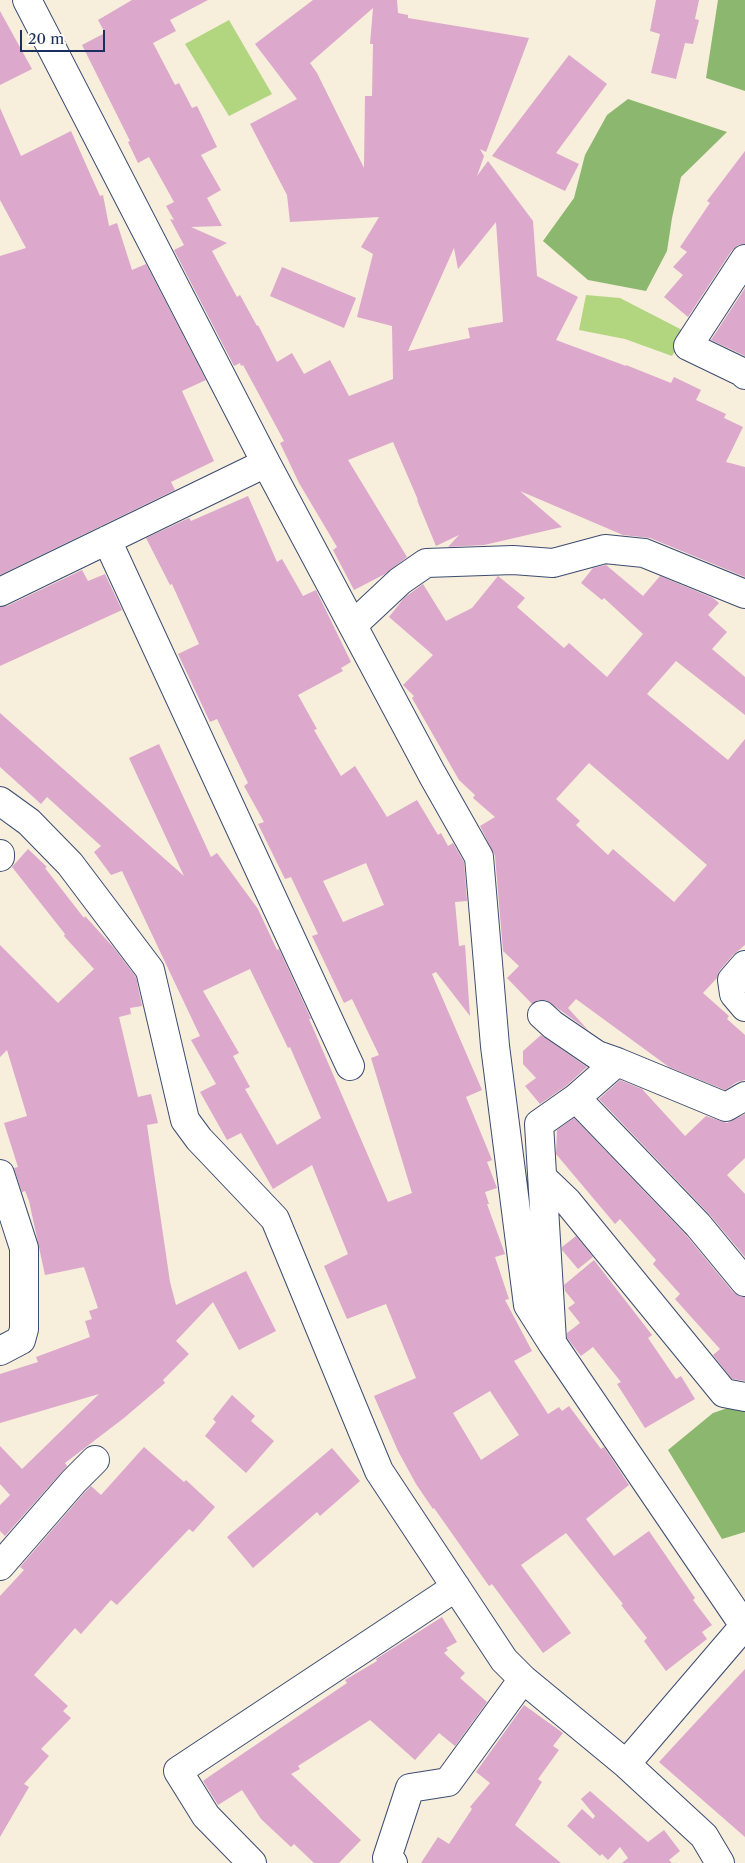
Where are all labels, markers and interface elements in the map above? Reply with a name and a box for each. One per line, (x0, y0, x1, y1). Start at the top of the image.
scale bar (22, 20, 108, 52)
text: 20 m (28, 29, 64, 48)

